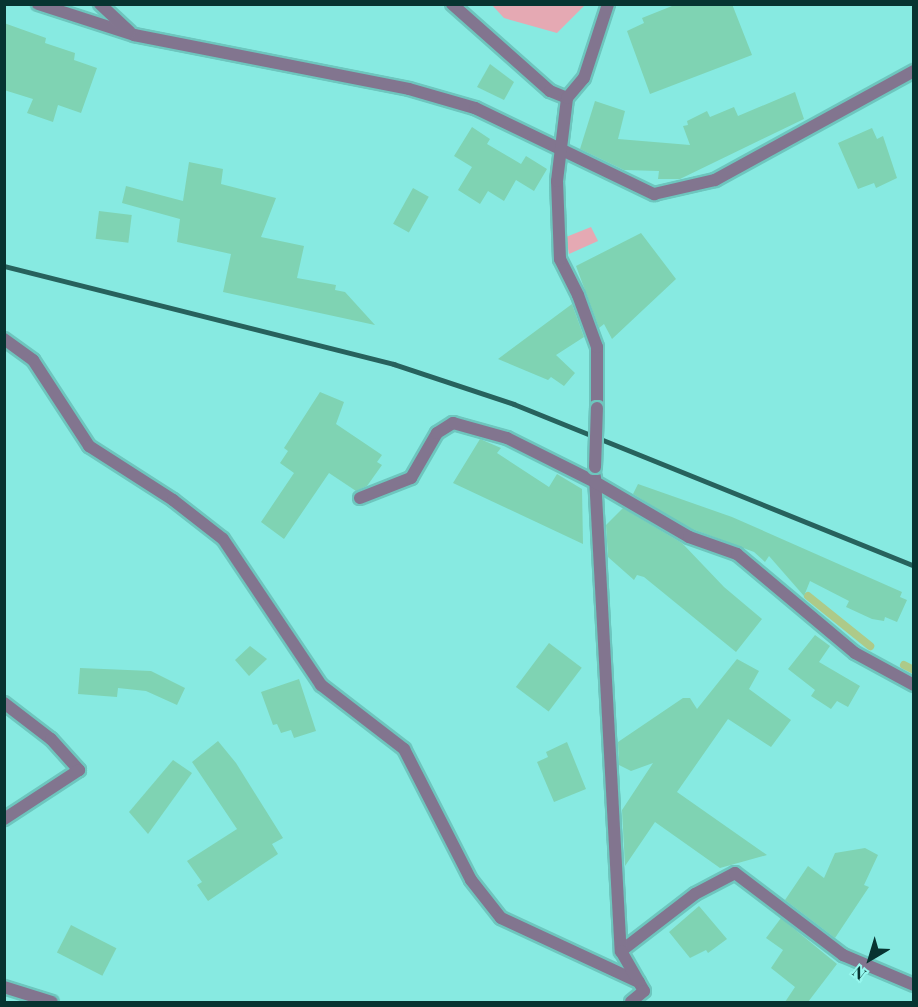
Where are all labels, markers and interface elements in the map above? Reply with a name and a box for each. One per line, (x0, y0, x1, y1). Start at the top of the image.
north arrow (840, 929, 900, 989)
text: N (848, 962, 870, 985)

